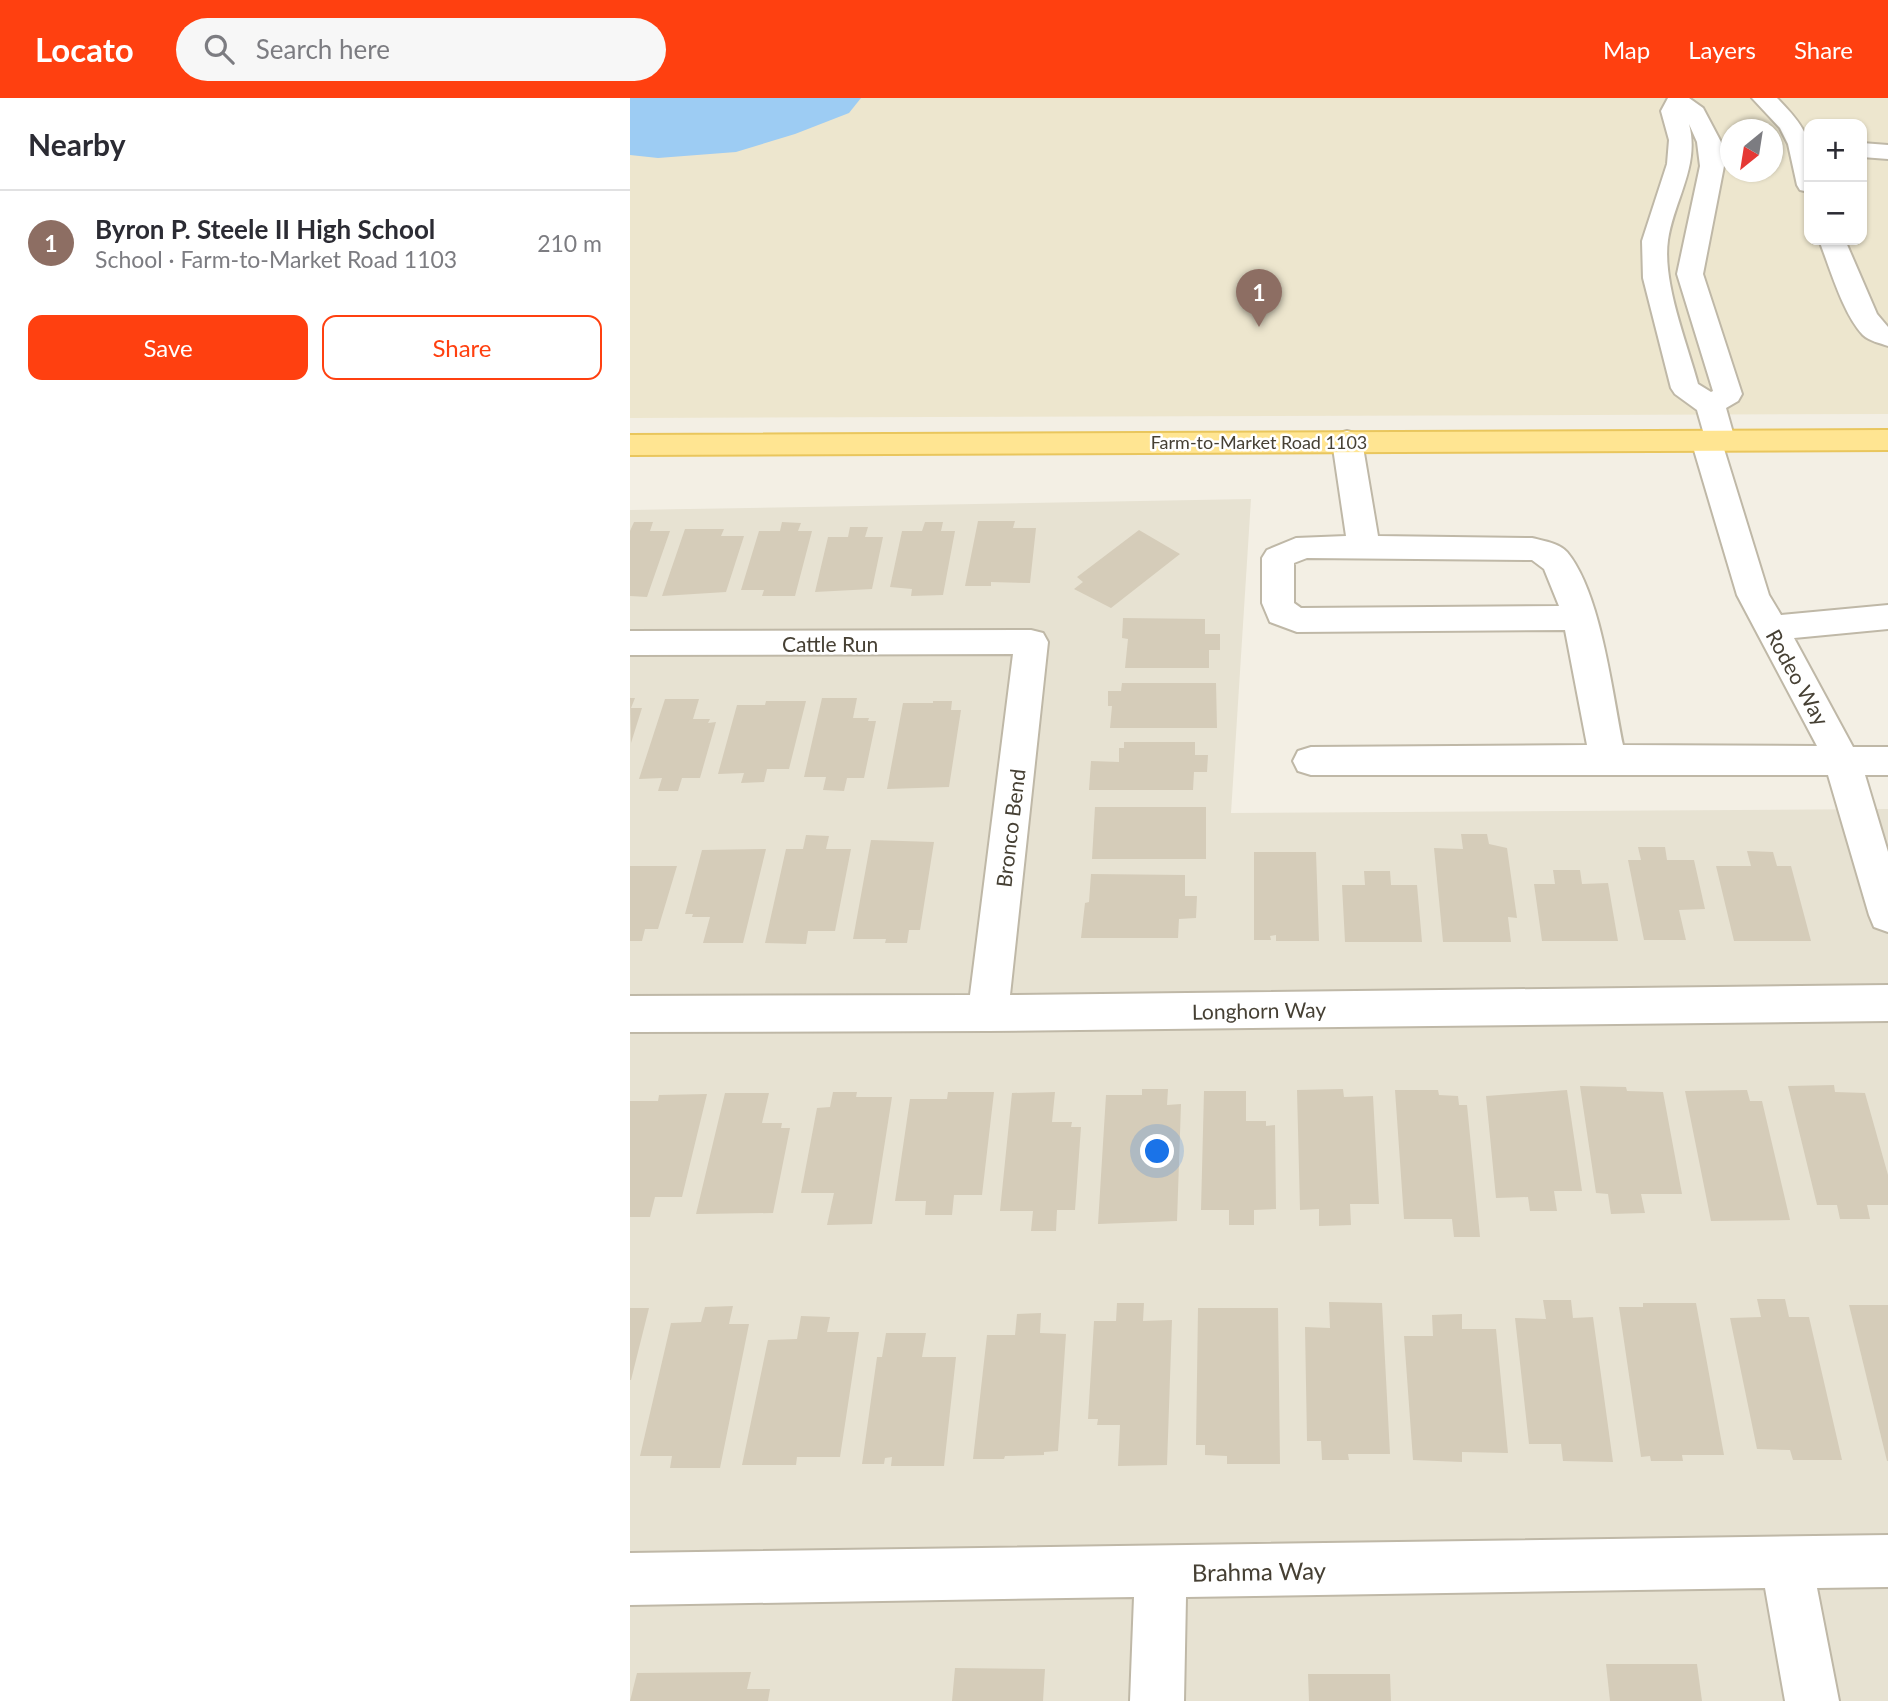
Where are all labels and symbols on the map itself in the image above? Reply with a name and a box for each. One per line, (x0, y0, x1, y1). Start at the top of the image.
north arrow (1720, 119, 1783, 182)
pin: 1 (1236, 269, 1282, 327)
street label: Farm-to-Market Road 1103 (1151, 431, 1367, 453)
street label: Rodeo Way (1761, 625, 1835, 729)
street label: Cattle Run (782, 631, 878, 656)
street label: Bronco Bend (990, 767, 1030, 889)
street label: Longhorn Way (1192, 996, 1326, 1024)
your location (1140, 1134, 1174, 1168)
street label: Brahma Way (1192, 1555, 1327, 1587)

